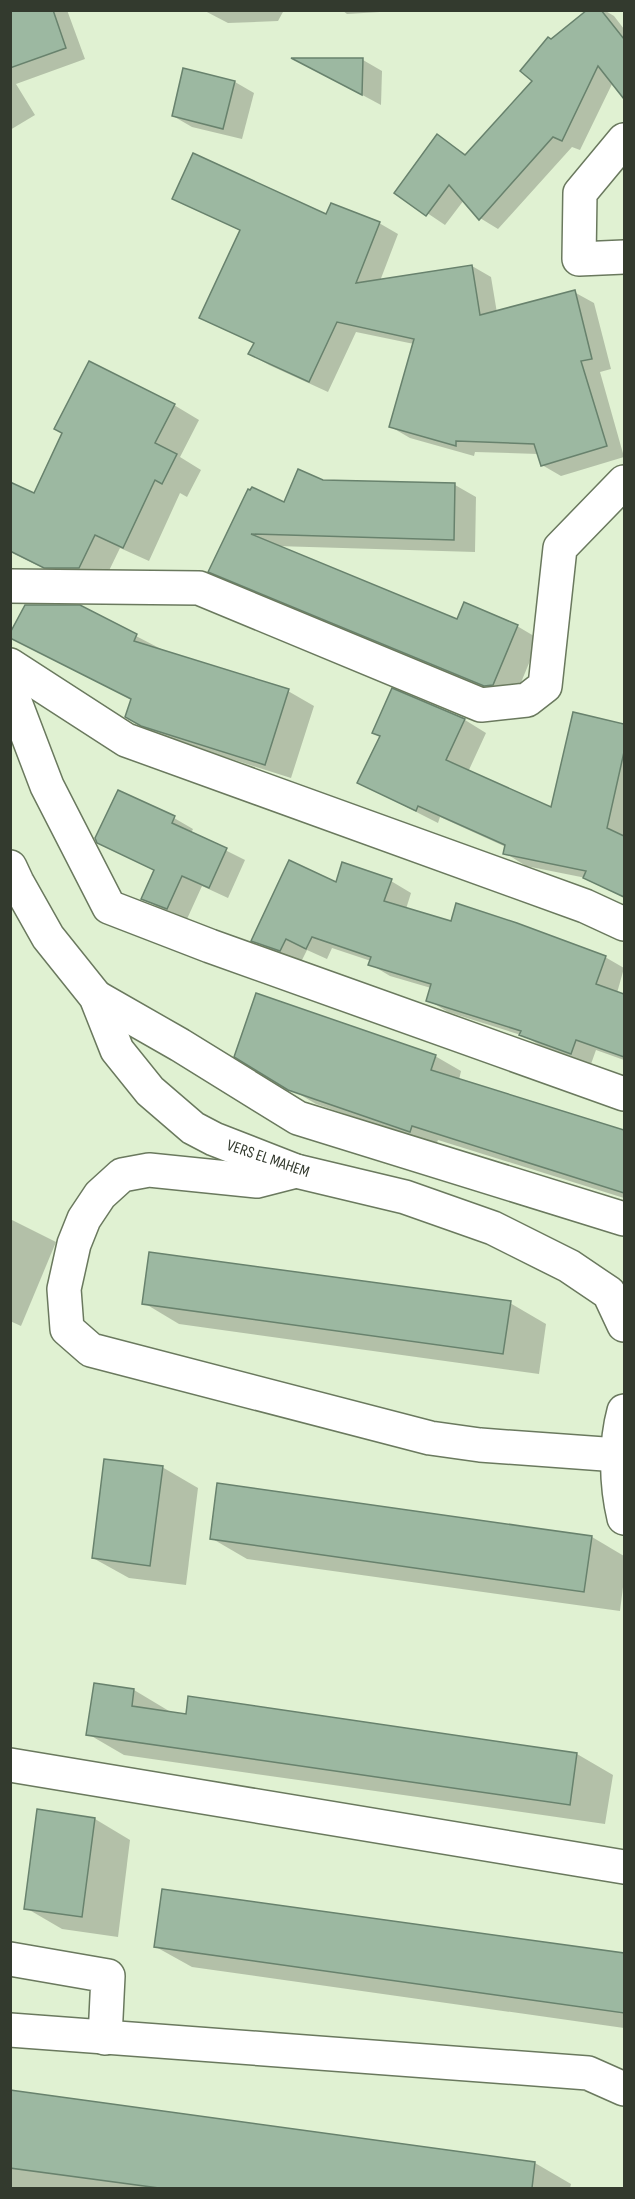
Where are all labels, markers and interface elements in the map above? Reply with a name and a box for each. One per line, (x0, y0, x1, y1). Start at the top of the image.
street label: VERS EL MAHEM (224, 1136, 312, 1182)

